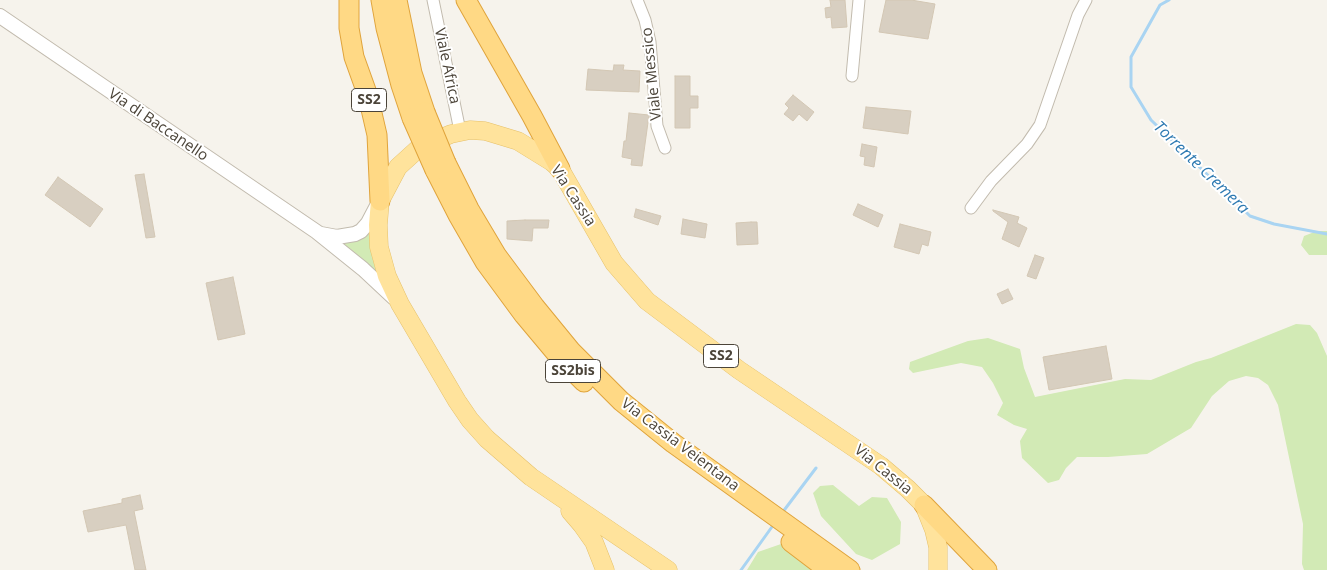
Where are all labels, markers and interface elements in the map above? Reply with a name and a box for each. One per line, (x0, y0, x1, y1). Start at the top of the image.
street label: Viale Africa (430, 26, 464, 106)
street label: Viale Messico (638, 27, 666, 121)
street label: Via di Baccanello (105, 85, 211, 165)
road number: SS2 (352, 88, 386, 112)
water label: Torrente Cremera (1149, 118, 1253, 218)
street label: Via Cassia (547, 162, 599, 230)
road number: SS2 (704, 344, 738, 368)
road number: SS2bis (546, 360, 600, 382)
street label: Via Cassia Veientana (617, 395, 743, 495)
street label: Via Cassia (850, 441, 916, 499)

